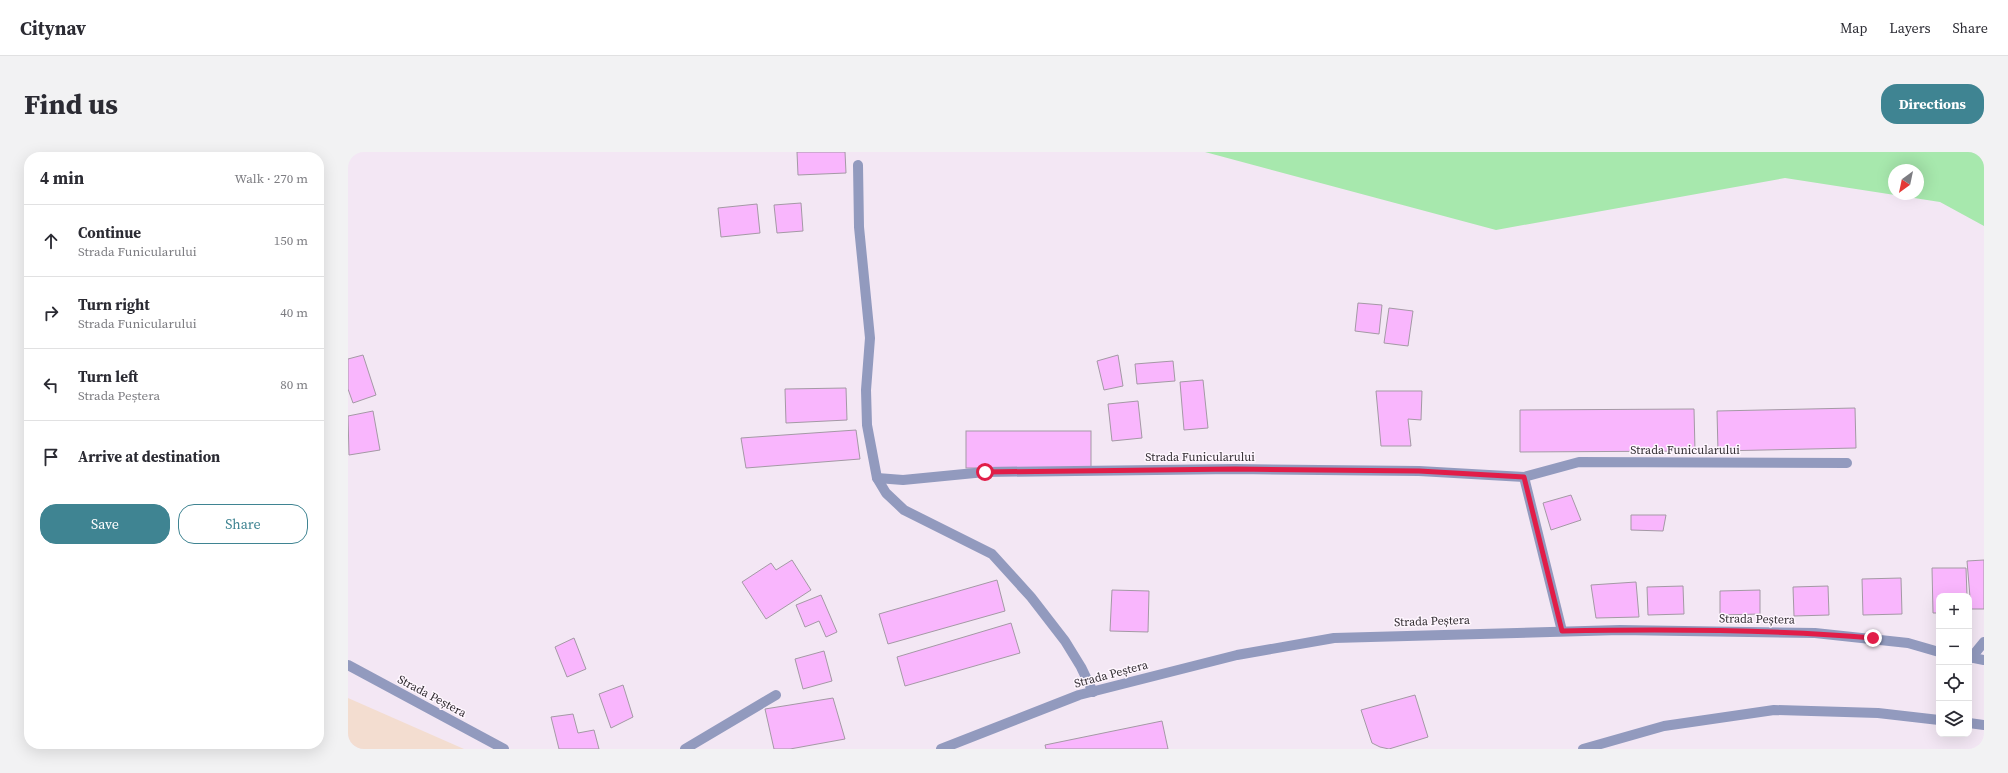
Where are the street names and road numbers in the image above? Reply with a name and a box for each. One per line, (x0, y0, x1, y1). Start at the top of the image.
street label: Strada Funicularului (1630, 442, 1740, 458)
street label: Strada Funicularului (1145, 449, 1255, 465)
street label: Strada Peștera (1719, 610, 1796, 628)
street label: Strada Peștera (1394, 612, 1471, 630)
street label: Strada Peștera (1072, 656, 1151, 692)
street label: Strada Peștera (395, 671, 470, 721)

